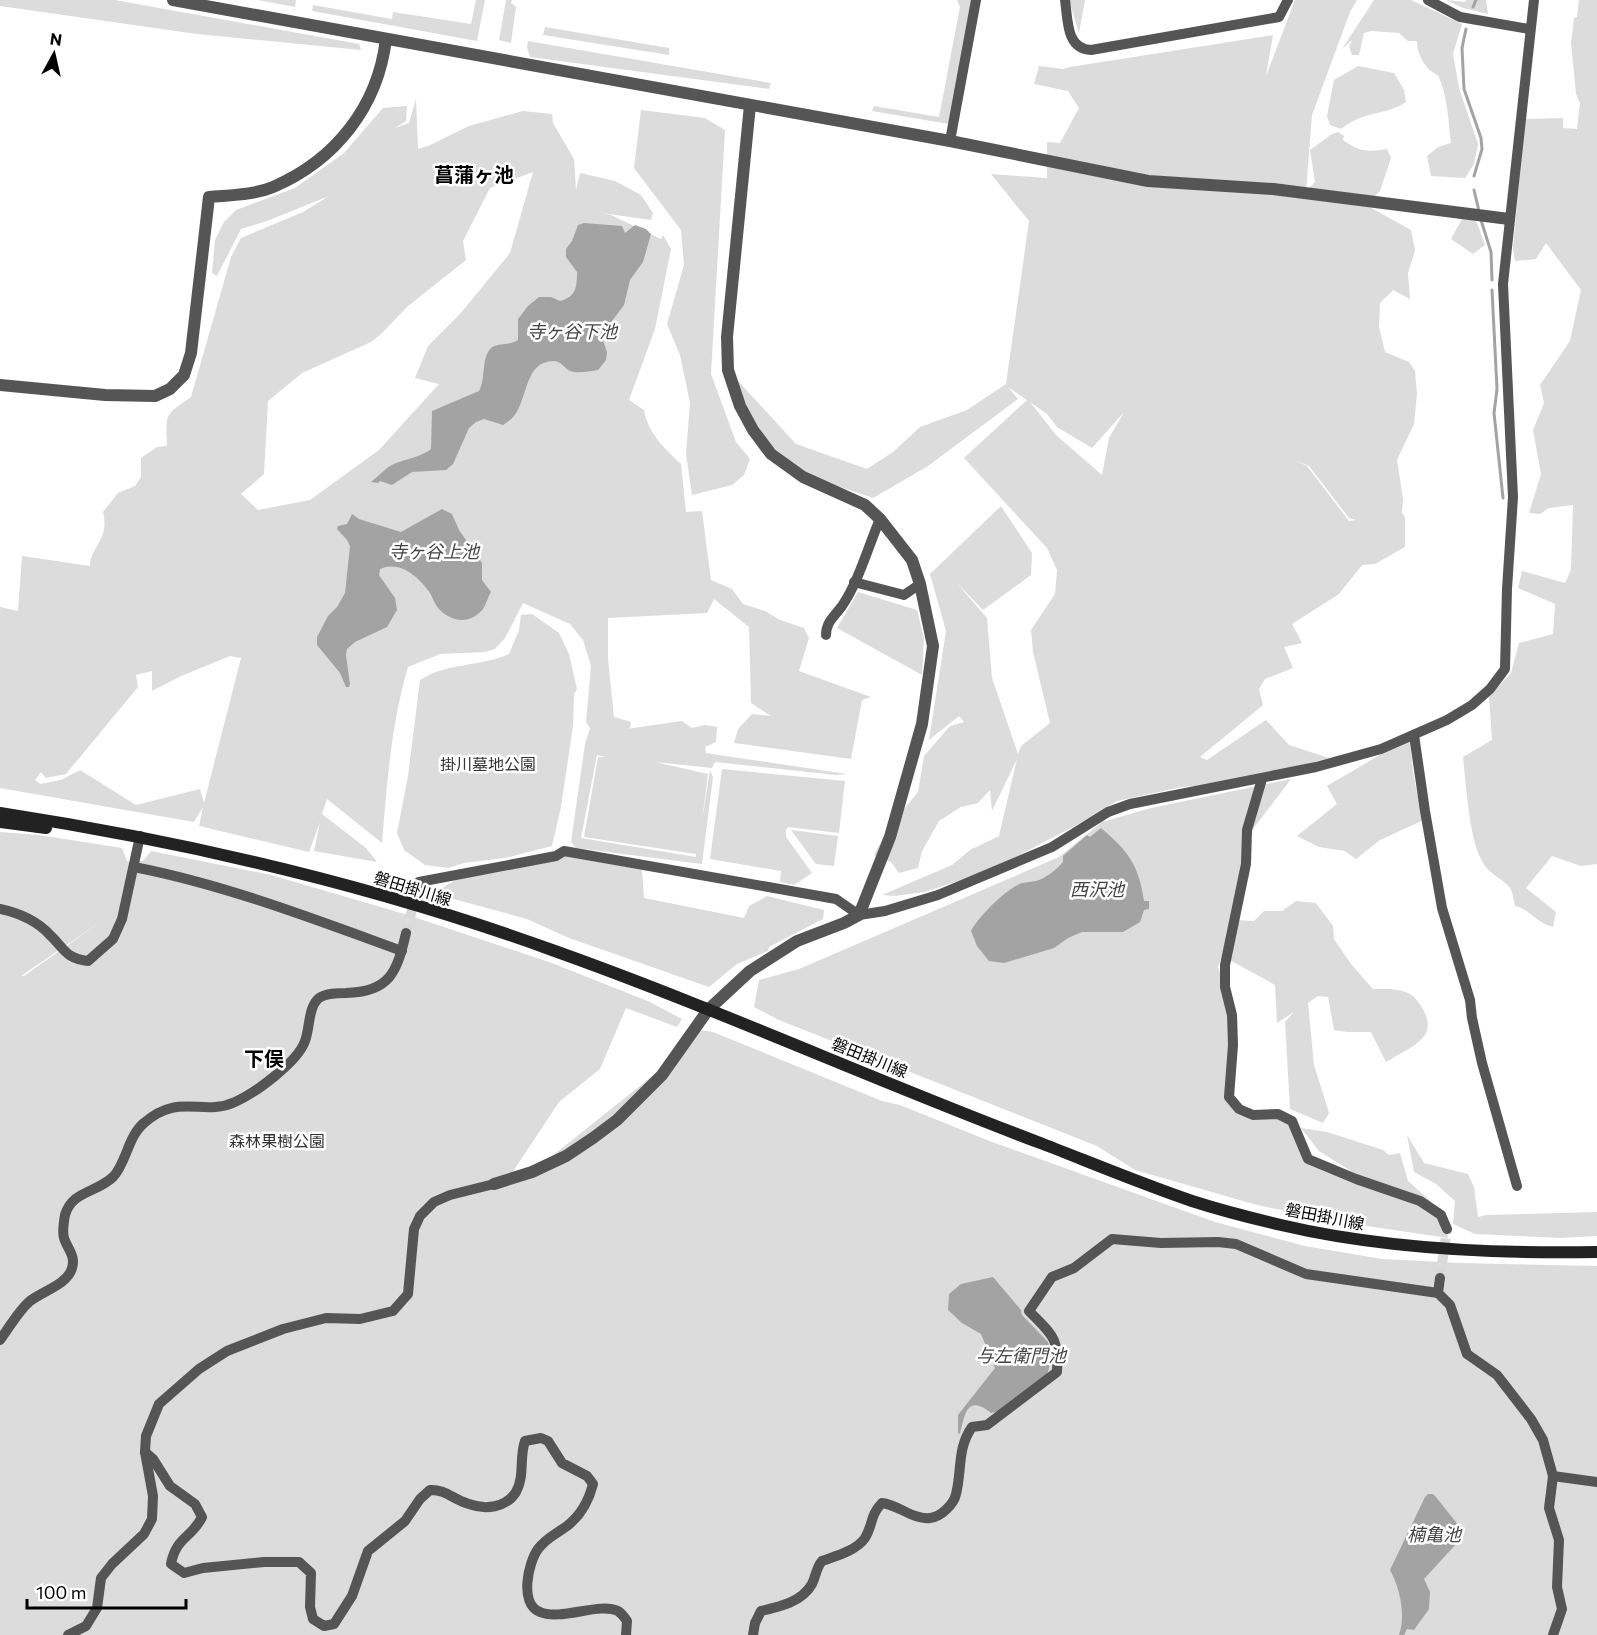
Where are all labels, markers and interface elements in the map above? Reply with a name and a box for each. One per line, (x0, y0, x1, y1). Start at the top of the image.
north arrow (24, 24, 84, 84)
text: N (49, 28, 63, 49)
district label: 菖蒲ヶ池 (434, 162, 514, 186)
water label: 寺ヶ谷下池 (527, 320, 619, 342)
water label: 寺ヶ谷上池 (389, 540, 481, 562)
park label: 掛川墓地公園 (440, 754, 536, 773)
street label: 磐田掛川線 (372, 867, 454, 909)
water label: 西沢池 (1070, 878, 1126, 900)
street label: 磐田掛川線 (829, 1033, 911, 1081)
district label: 下俣 (244, 1046, 284, 1070)
park label: 森林果樹公園 (229, 1131, 325, 1150)
street label: 磐田掛川線 (1284, 1199, 1366, 1233)
water label: 与左衛門池 (976, 1344, 1068, 1366)
water label: 楠亀池 (1407, 1523, 1463, 1545)
scale bar (27, 1572, 186, 1610)
text: 100 m (36, 1581, 86, 1603)

